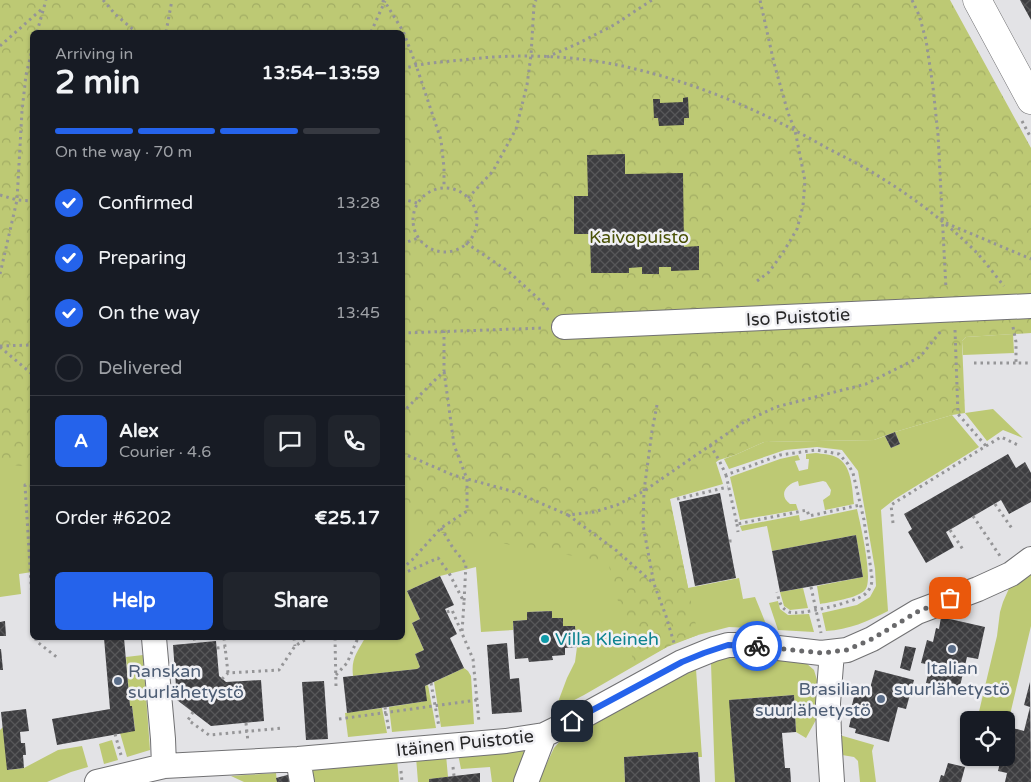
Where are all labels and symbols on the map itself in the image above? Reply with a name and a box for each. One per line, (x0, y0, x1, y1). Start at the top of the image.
park label: Kaivopuisto (589, 226, 689, 248)
street label: Iso Puistotie (745, 303, 851, 331)
pin (929, 577, 971, 619)
courier (732, 621, 782, 671)
place label: Villa Kleineh (555, 628, 659, 650)
marker: Villa Kleineh (539, 633, 551, 645)
marker: Italian suurlähetystö (946, 643, 958, 655)
place label: Italian suurlähetystö (894, 657, 1010, 700)
place label: Ranskan suurlähetystö (128, 660, 244, 703)
marker: Ranskan suurlähetystö (112, 675, 124, 687)
place label: Brasilian suurlähetystö (755, 678, 871, 721)
marker: Brasilian suurlähetystö (875, 693, 887, 705)
pin (551, 700, 593, 742)
street label: Itäinen Puistotie (395, 725, 535, 761)

